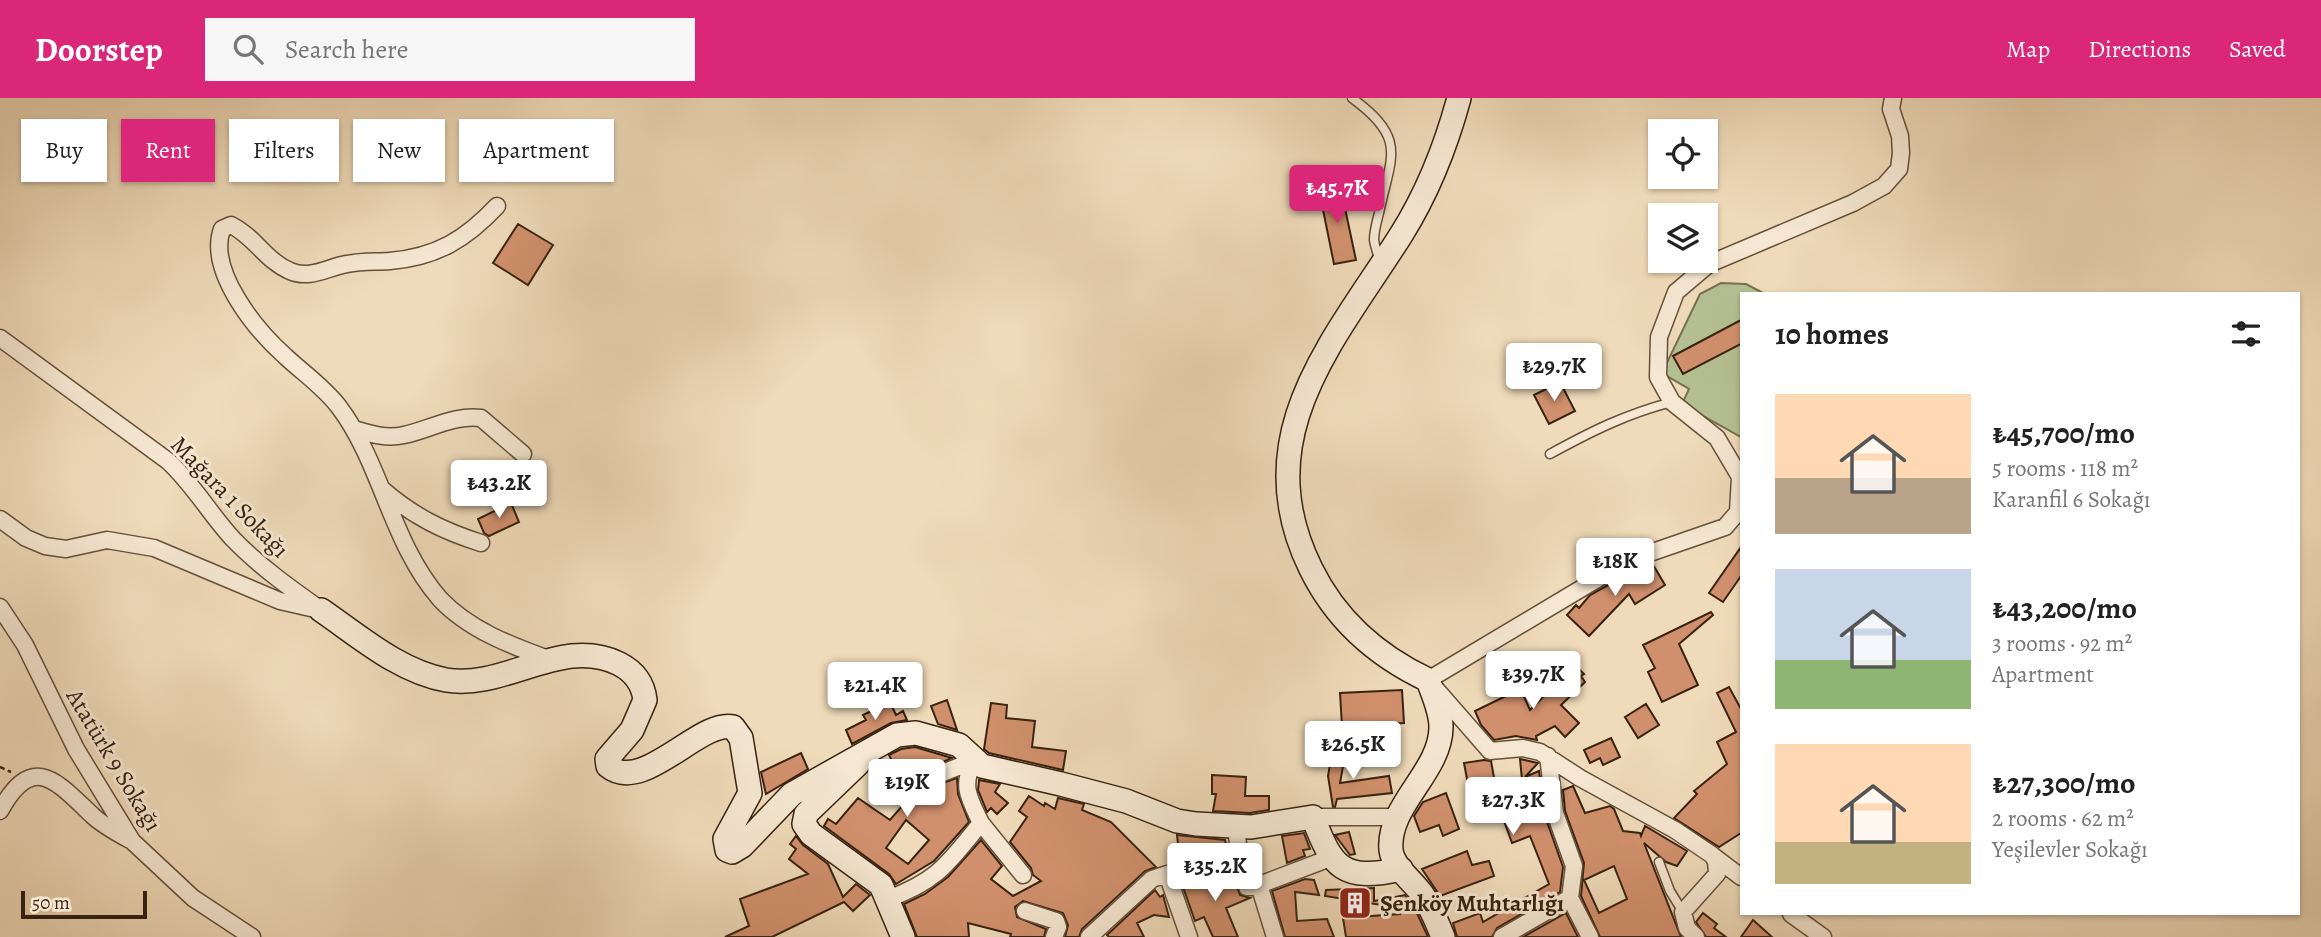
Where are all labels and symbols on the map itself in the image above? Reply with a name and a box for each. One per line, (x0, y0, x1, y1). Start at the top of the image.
pin: ₺45.7K (1280, 166, 1394, 225)
pin: ₺29.7K (1497, 344, 1611, 403)
street label: Mağara 1 Sokağı (164, 429, 296, 565)
pin: ₺43.2K (442, 460, 556, 520)
pin: ₺18K (1574, 538, 1656, 598)
pin: ₺39.7K (1476, 652, 1590, 711)
pin: ₺21.4K (818, 662, 932, 722)
street label: Atatürk 9 Sokağı (58, 682, 169, 837)
pin: ₺26.5K (1296, 722, 1410, 781)
pin: ₺19K (866, 760, 948, 819)
pin: ₺27.3K (1456, 778, 1570, 837)
pin: ₺35.2K (1158, 844, 1272, 903)
building icon: Şenköy Muhtarlığı (1336, 884, 1374, 922)
place label: Şenköy Muhtarlığı (1380, 887, 1564, 919)
scale bar (21, 888, 147, 920)

